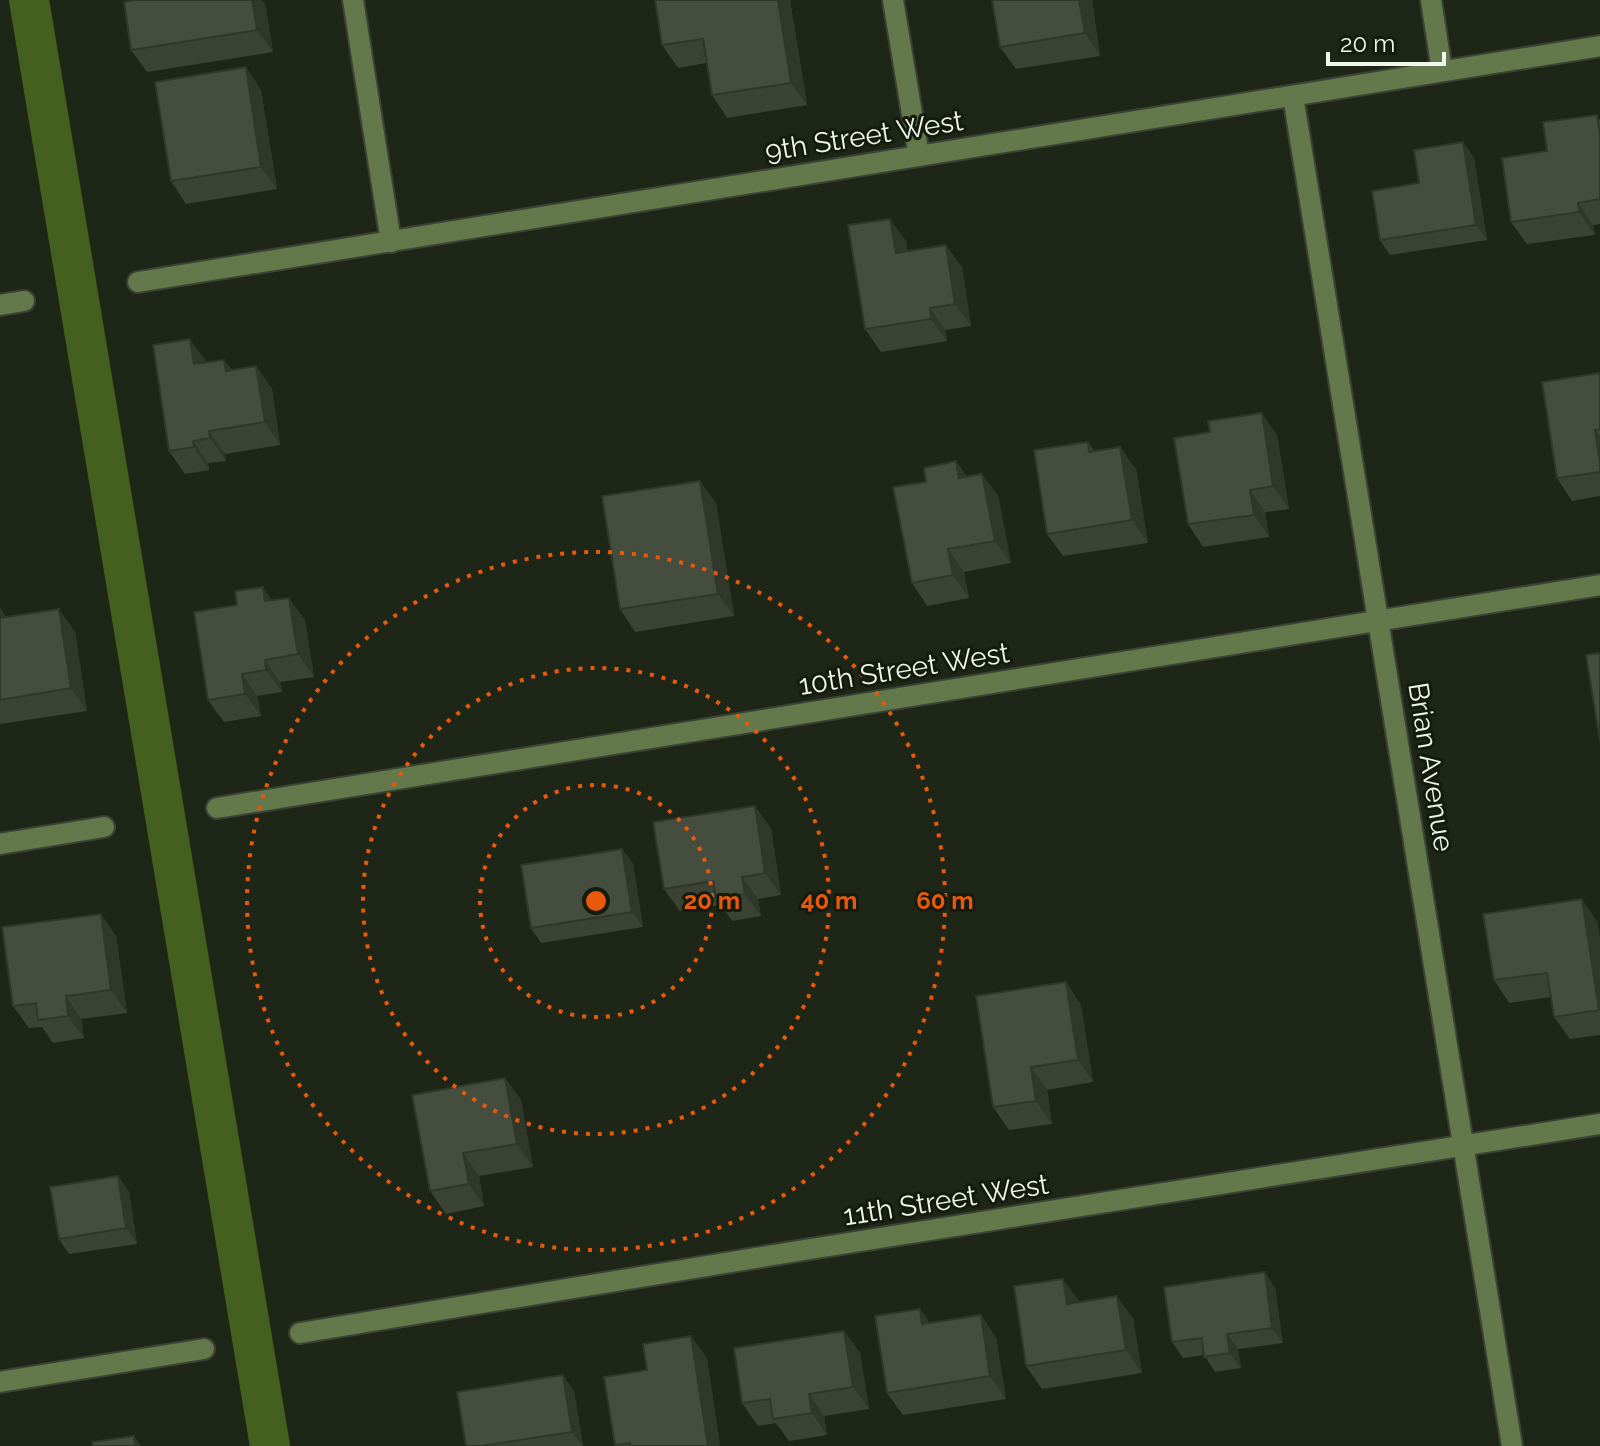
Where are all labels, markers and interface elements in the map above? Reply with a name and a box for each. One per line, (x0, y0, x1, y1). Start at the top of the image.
scale bar (1328, 16, 1444, 66)
text: 20 m (1340, 29, 1395, 58)
street label: 9th Street West (763, 104, 966, 168)
street label: 10th Street West (796, 636, 1012, 702)
street label: Brian Avenue (1401, 680, 1461, 854)
text: 20 m (684, 886, 740, 915)
text: 40 m (801, 886, 857, 915)
text: 60 m (916, 886, 974, 915)
centre of rings (582, 887, 610, 915)
street label: 11th Street West (841, 1167, 1052, 1233)

